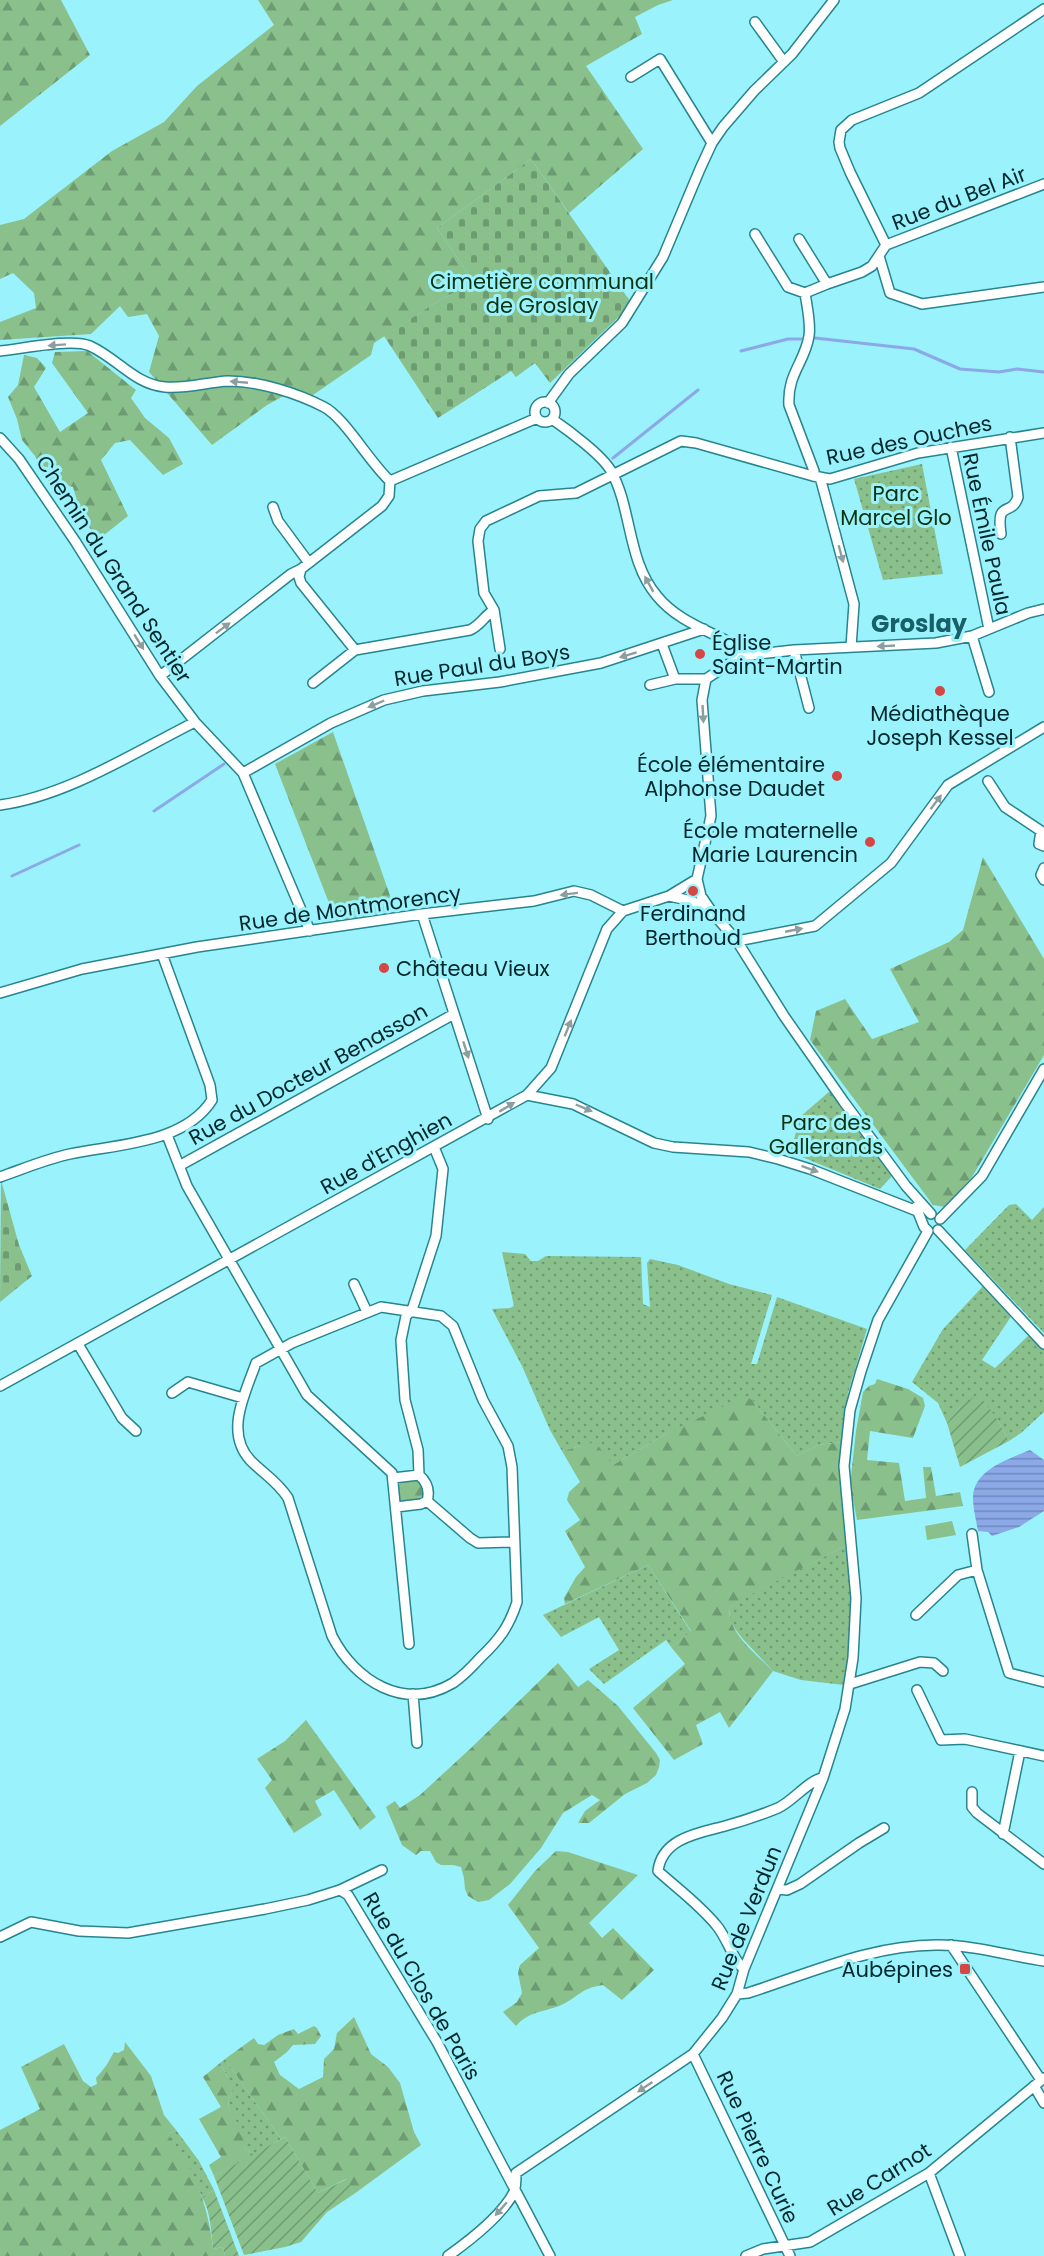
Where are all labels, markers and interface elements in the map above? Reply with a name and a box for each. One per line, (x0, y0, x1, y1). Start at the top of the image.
street label: Rue du Bel Air (888, 159, 1031, 237)
park label: Cimetière communal de Groslay (430, 267, 654, 320)
one-way arrow (47, 340, 66, 349)
one-way arrow (230, 377, 249, 387)
street label: Rue des Ouches (823, 408, 995, 472)
street label: Chemin du Grand Sentier (29, 450, 199, 688)
street label: Rue Émile Paula (956, 450, 1018, 618)
park label: Parc Marcel Glo (840, 479, 952, 532)
one-way arrow (837, 545, 847, 563)
one-way arrow (644, 575, 654, 592)
district label: Groslay (871, 607, 968, 640)
one-way arrow (216, 622, 231, 634)
place label: Église Saint-Martin (712, 628, 843, 681)
one-way arrow (133, 634, 144, 650)
street label: Rue Paul du Boys (392, 637, 572, 693)
one-way arrow (877, 641, 896, 650)
marker: Église Saint-Martin (693, 647, 707, 661)
one-way arrow (619, 650, 637, 660)
marker: Médiathèque Joseph Kessel (933, 684, 947, 698)
one-way arrow (366, 699, 384, 709)
place label: Médiathèque Joseph Kessel (866, 699, 1014, 752)
one-way arrow (699, 705, 708, 724)
place label: École élémentaire Alphonse Daudet (637, 750, 825, 803)
marker: École élémentaire Alphonse Daudet (830, 769, 844, 783)
one-way arrow (929, 795, 941, 810)
place label: École maternelle Marie Laurencin (683, 816, 858, 869)
marker: École maternelle Marie Laurencin (863, 835, 877, 849)
street label: Rue de Montmorency (237, 878, 463, 938)
marker: Ferdinand Berthoud (686, 884, 700, 898)
one-way arrow (559, 889, 578, 898)
place label: Ferdinand Berthoud (640, 899, 746, 952)
one-way arrow (785, 925, 804, 934)
place label: Château Vieux (396, 954, 550, 983)
marker: Château Vieux (377, 961, 391, 975)
street label: Rue du Docteur Benasson (183, 996, 433, 1152)
one-way arrow (564, 1019, 573, 1037)
one-way arrow (461, 1041, 471, 1059)
one-way arrow (499, 1102, 516, 1112)
one-way arrow (575, 1104, 593, 1114)
street label: Rue d'Enghien (315, 1105, 457, 1201)
park label: Parc des Gallerands (769, 1108, 883, 1161)
one-way arrow (801, 1164, 819, 1174)
street label: Rue de Verdun (704, 1841, 788, 1995)
street label: Rue du Clos de Paris (356, 1887, 488, 2085)
place label: Aubépines (841, 1955, 953, 1984)
marker: Aubépines (958, 1962, 972, 1976)
street label: Rue Pierre Curie (710, 2066, 806, 2228)
one-way arrow (637, 2081, 653, 2093)
street label: Rue Carnot (821, 2136, 937, 2222)
one-way arrow (494, 2201, 508, 2216)

